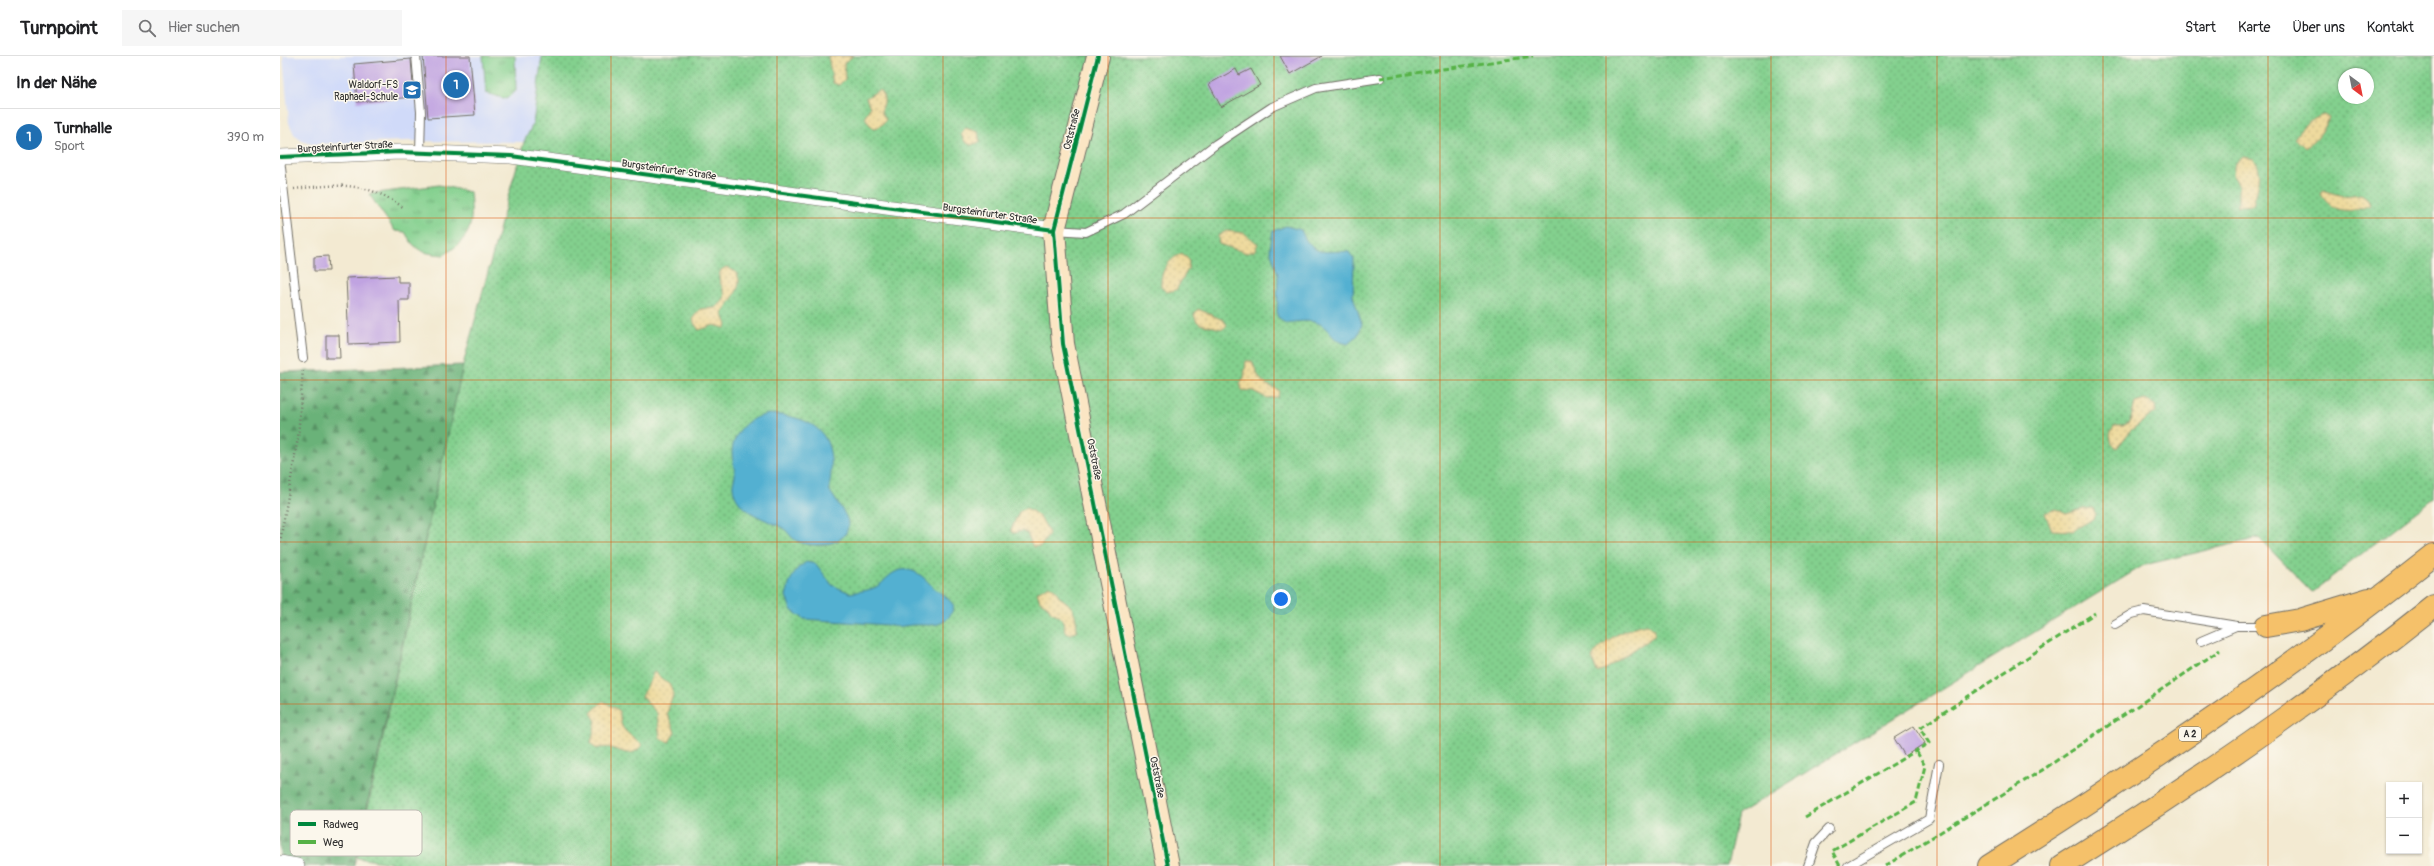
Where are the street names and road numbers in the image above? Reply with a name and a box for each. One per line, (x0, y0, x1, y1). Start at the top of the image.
street label: Oststraße (1061, 107, 1083, 151)
street label: Burgsteinfurter Straße (297, 139, 393, 155)
street label: Burgsteinfurter Straße (621, 157, 717, 183)
street label: Burgsteinfurter Straße (942, 201, 1038, 227)
street label: Oststraße (1084, 437, 1104, 481)
road number: A 2 (2179, 727, 2201, 741)
street label: Oststraße (1147, 755, 1167, 799)

